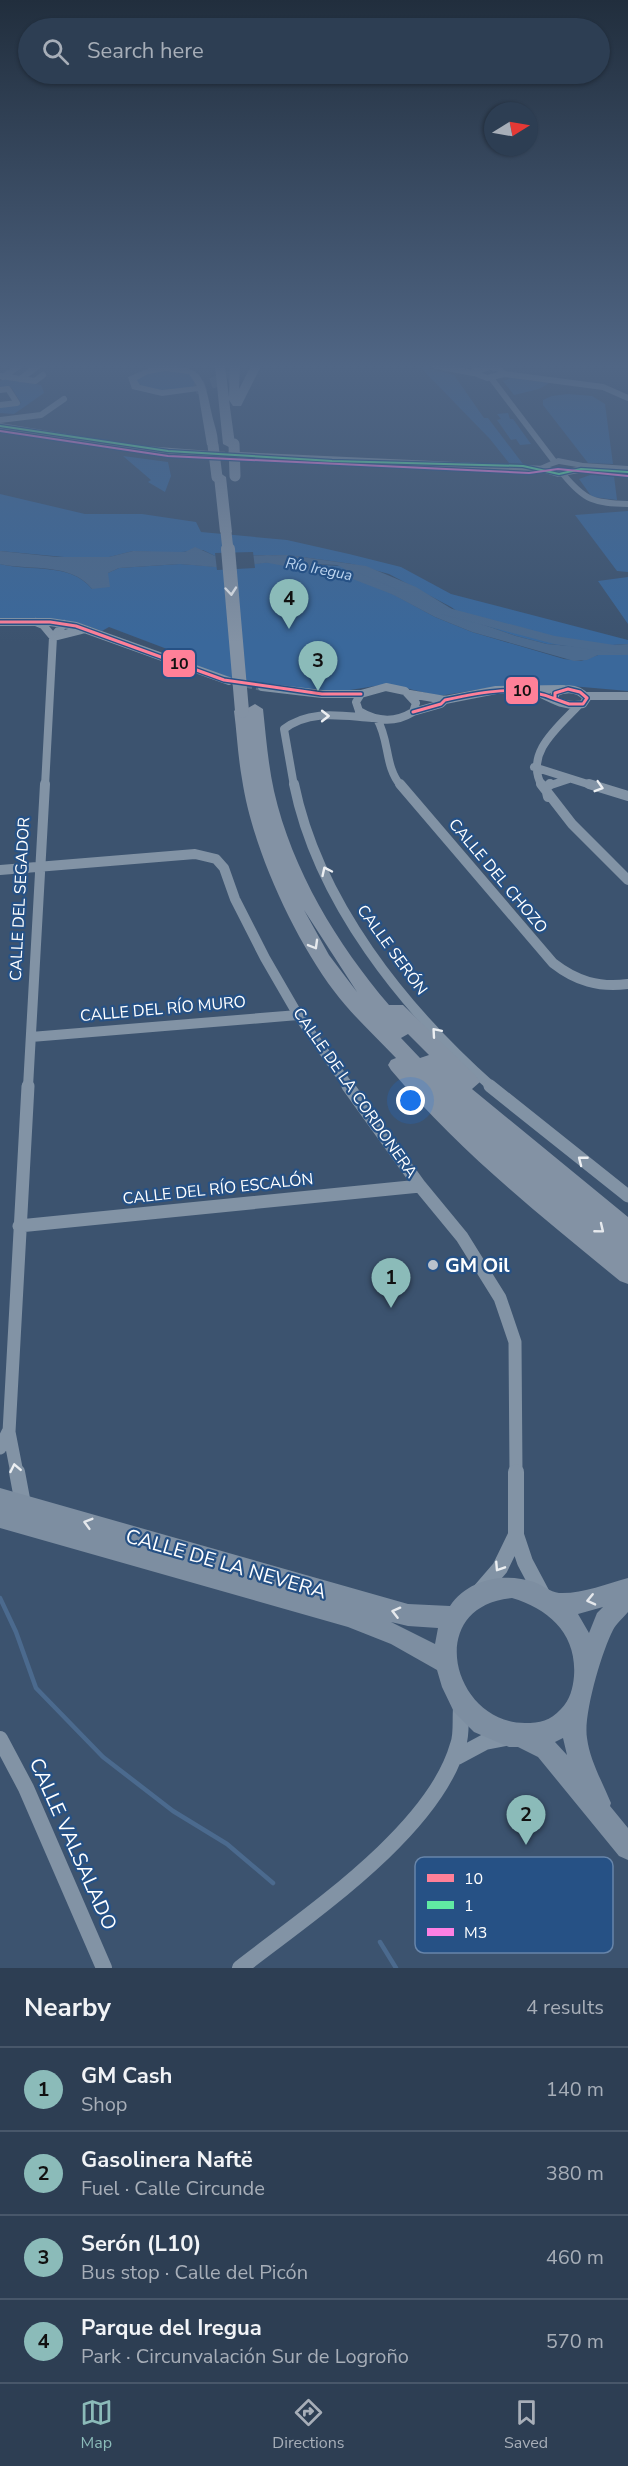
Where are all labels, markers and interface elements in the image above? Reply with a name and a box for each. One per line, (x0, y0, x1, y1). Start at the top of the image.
search box (18, 18, 610, 84)
icon: search (39, 35, 72, 68)
text: Search here (87, 36, 204, 66)
north arrow (484, 102, 538, 156)
water label: Río Iregua (284, 553, 354, 585)
pin: 4 (270, 580, 308, 629)
one-way arrow (224, 586, 237, 595)
pin: 3 (298, 642, 338, 691)
line badge: 10 (162, 649, 196, 678)
text: 10 (169, 653, 189, 675)
line badge: 10 (505, 676, 539, 705)
text: 10 (512, 680, 532, 702)
one-way arrow (321, 710, 330, 722)
one-way arrow (593, 780, 604, 792)
street label: CALLE DEL CHOZO (443, 814, 553, 938)
street label: CALLE DEL SEGADOR (5, 816, 35, 982)
one-way arrow (322, 867, 334, 878)
street label: CALLE SERÓN (352, 900, 432, 1000)
one-way arrow (307, 939, 318, 949)
street label: CALLE DEL RÍO MURO (79, 991, 247, 1027)
street label: CALLE DE LA CORDONERA (288, 1003, 423, 1183)
one-way arrow (432, 1028, 443, 1039)
your location (396, 1086, 425, 1115)
one-way arrow (578, 1156, 589, 1167)
street label: CALLE DEL RÍO ESCALÓN (122, 1168, 314, 1210)
one-way arrow (594, 1221, 605, 1232)
place label: GM Oil (445, 1252, 510, 1279)
pin: 1 (372, 1258, 410, 1308)
marker: GM Oil (426, 1258, 440, 1272)
one-way arrow (9, 1463, 22, 1473)
one-way arrow (83, 1518, 94, 1530)
street label: CALLE DE LA NEVERA (123, 1522, 330, 1606)
one-way arrow (495, 1561, 506, 1572)
one-way arrow (587, 1592, 597, 1605)
one-way arrow (391, 1606, 401, 1619)
street label: CALLE VALSALADO (23, 1754, 123, 1934)
pin: 2 (506, 1796, 546, 1845)
legend (415, 1857, 613, 1953)
text: 10 (464, 1868, 483, 1890)
text: 1 (464, 1895, 474, 1917)
text: M3 (464, 1922, 487, 1944)
text: Nearby (24, 1990, 111, 2025)
text: 4 results (526, 1994, 604, 2021)
text: GM Cash (81, 2061, 172, 2091)
text: 1 (38, 2076, 50, 2103)
text: 140 m (546, 2076, 604, 2103)
text: Shop (81, 2091, 127, 2118)
text: Gasolinera Naftë (81, 2145, 253, 2175)
text: 2 (38, 2160, 50, 2187)
text: 380 m (546, 2160, 604, 2187)
text: Fuel · Calle Circunde (81, 2175, 265, 2202)
text: Serón (L10) (81, 2229, 201, 2259)
text: 3 (38, 2244, 50, 2271)
text: 460 m (546, 2244, 604, 2271)
text: Bus stop · Calle del Picón (81, 2259, 308, 2286)
text: Parque del Iregua (81, 2313, 262, 2343)
text: 4 (38, 2328, 50, 2355)
text: 570 m (546, 2328, 604, 2355)
text: Park · Circunvalación Sur de Logroño (81, 2343, 409, 2370)
tab: Map (80, 2396, 113, 2454)
tab: Directions (272, 2396, 344, 2454)
tab: Saved (504, 2396, 548, 2454)

